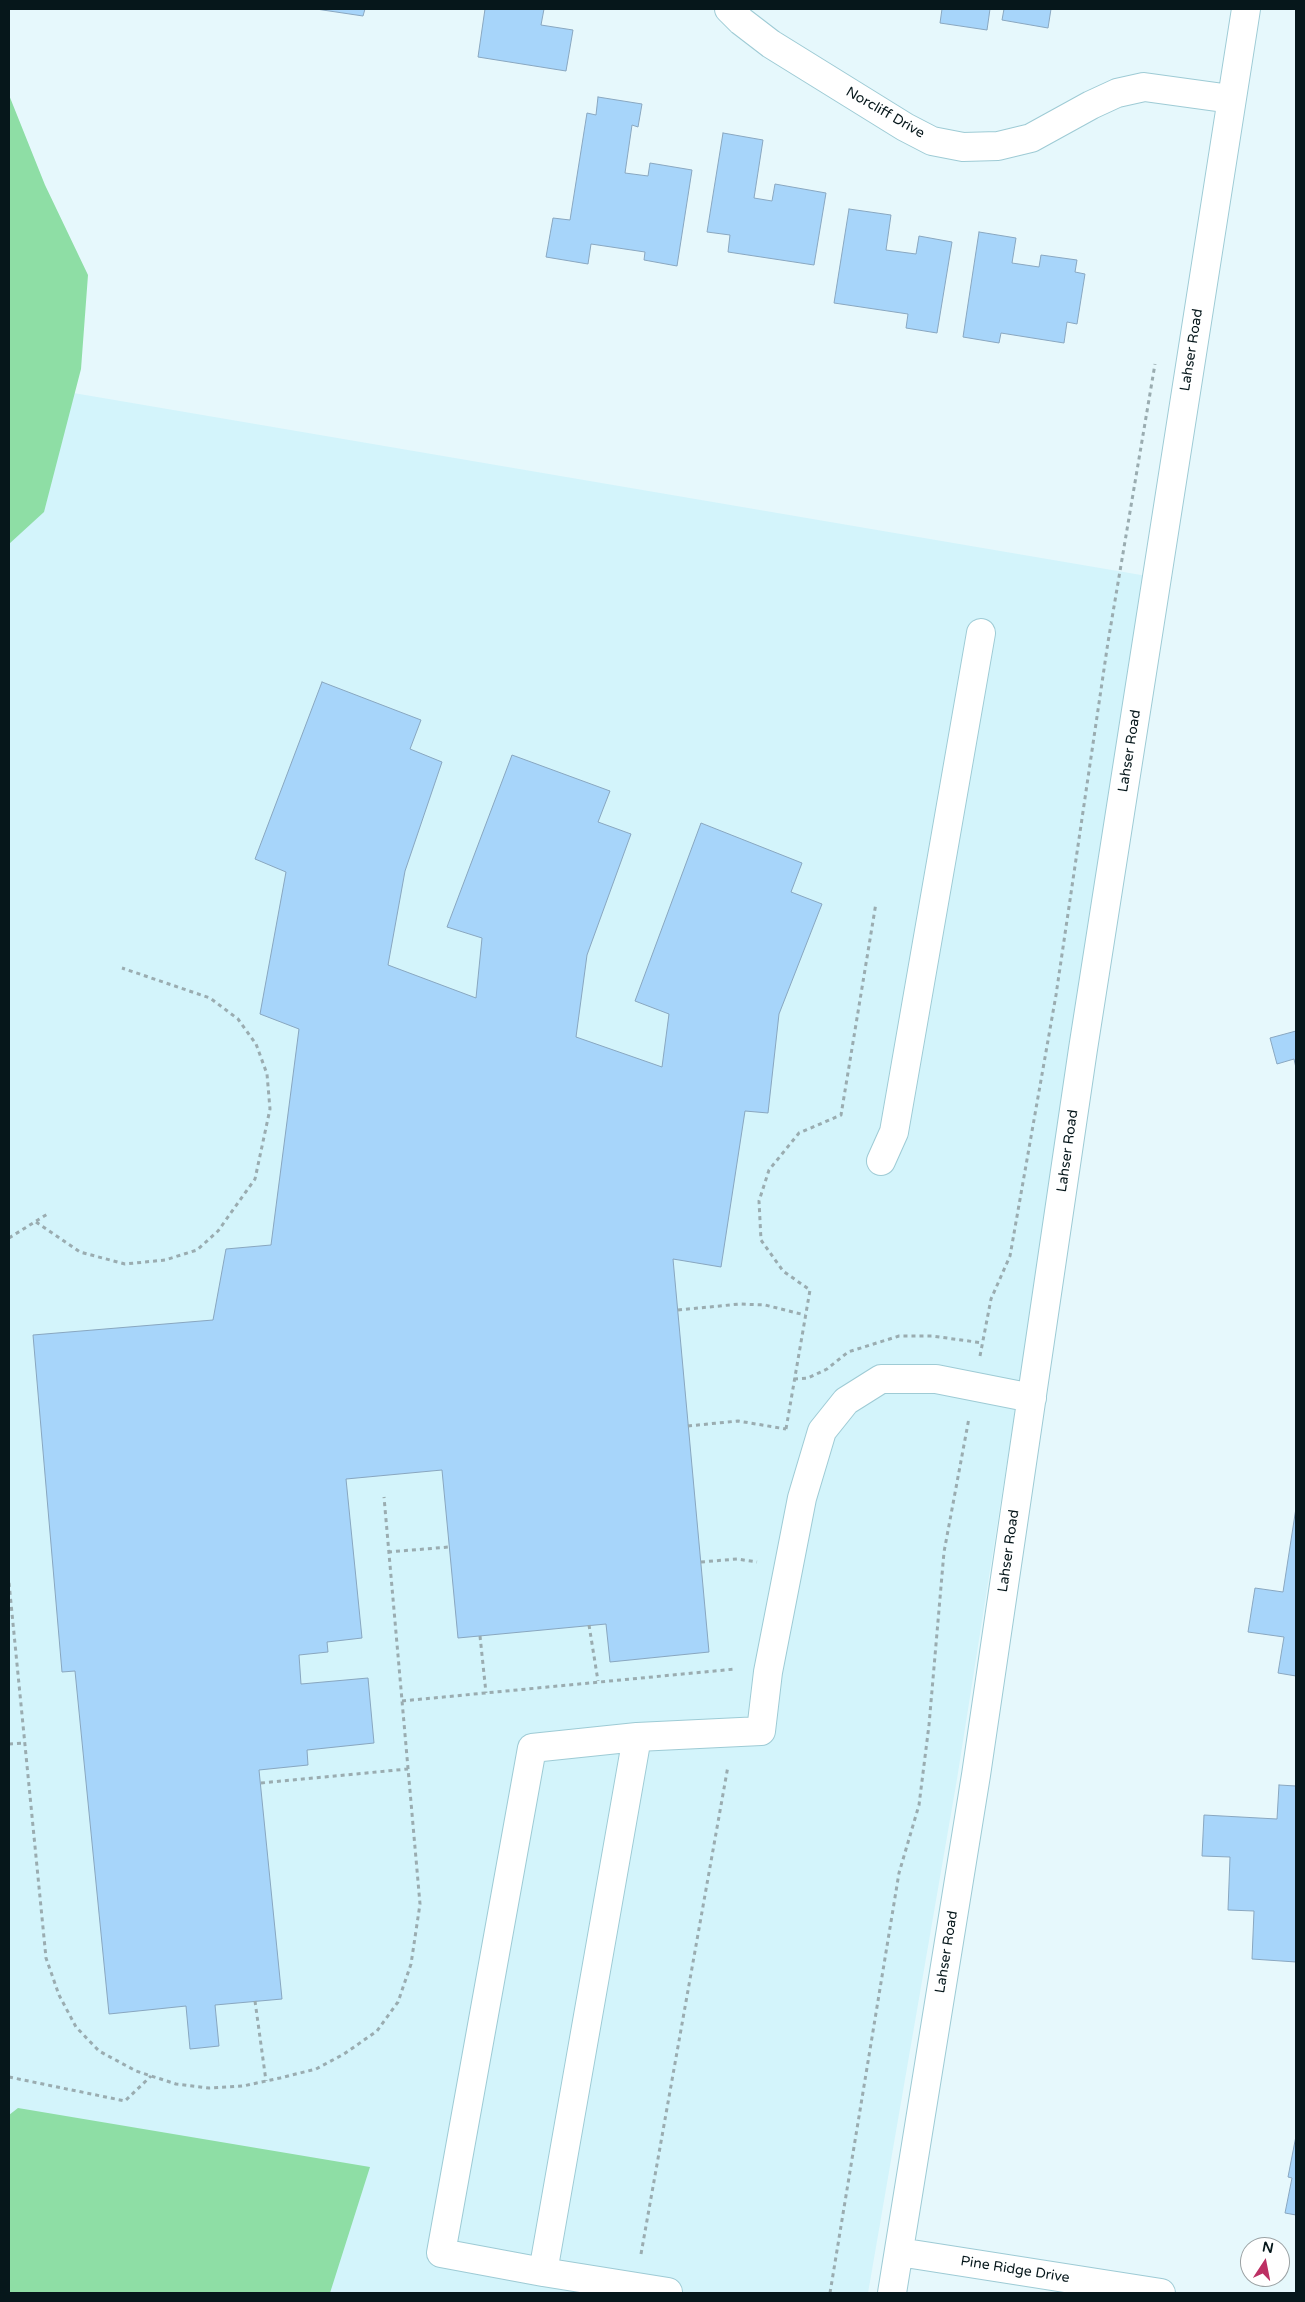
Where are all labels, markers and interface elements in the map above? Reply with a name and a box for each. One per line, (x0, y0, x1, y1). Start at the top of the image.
street label: Norcliff Drive (843, 84, 927, 142)
street label: Lahser Road (1177, 308, 1207, 392)
street label: Lahser Road (1115, 709, 1145, 793)
street label: Lahser Road (1054, 1109, 1082, 1193)
street label: Lahser Road (995, 1509, 1023, 1593)
street label: Lahser Road (932, 1910, 962, 1994)
north arrow (1240, 2237, 1290, 2287)
text: N (1261, 2238, 1275, 2257)
street label: Pine Ridge Drive (959, 2253, 1071, 2287)

